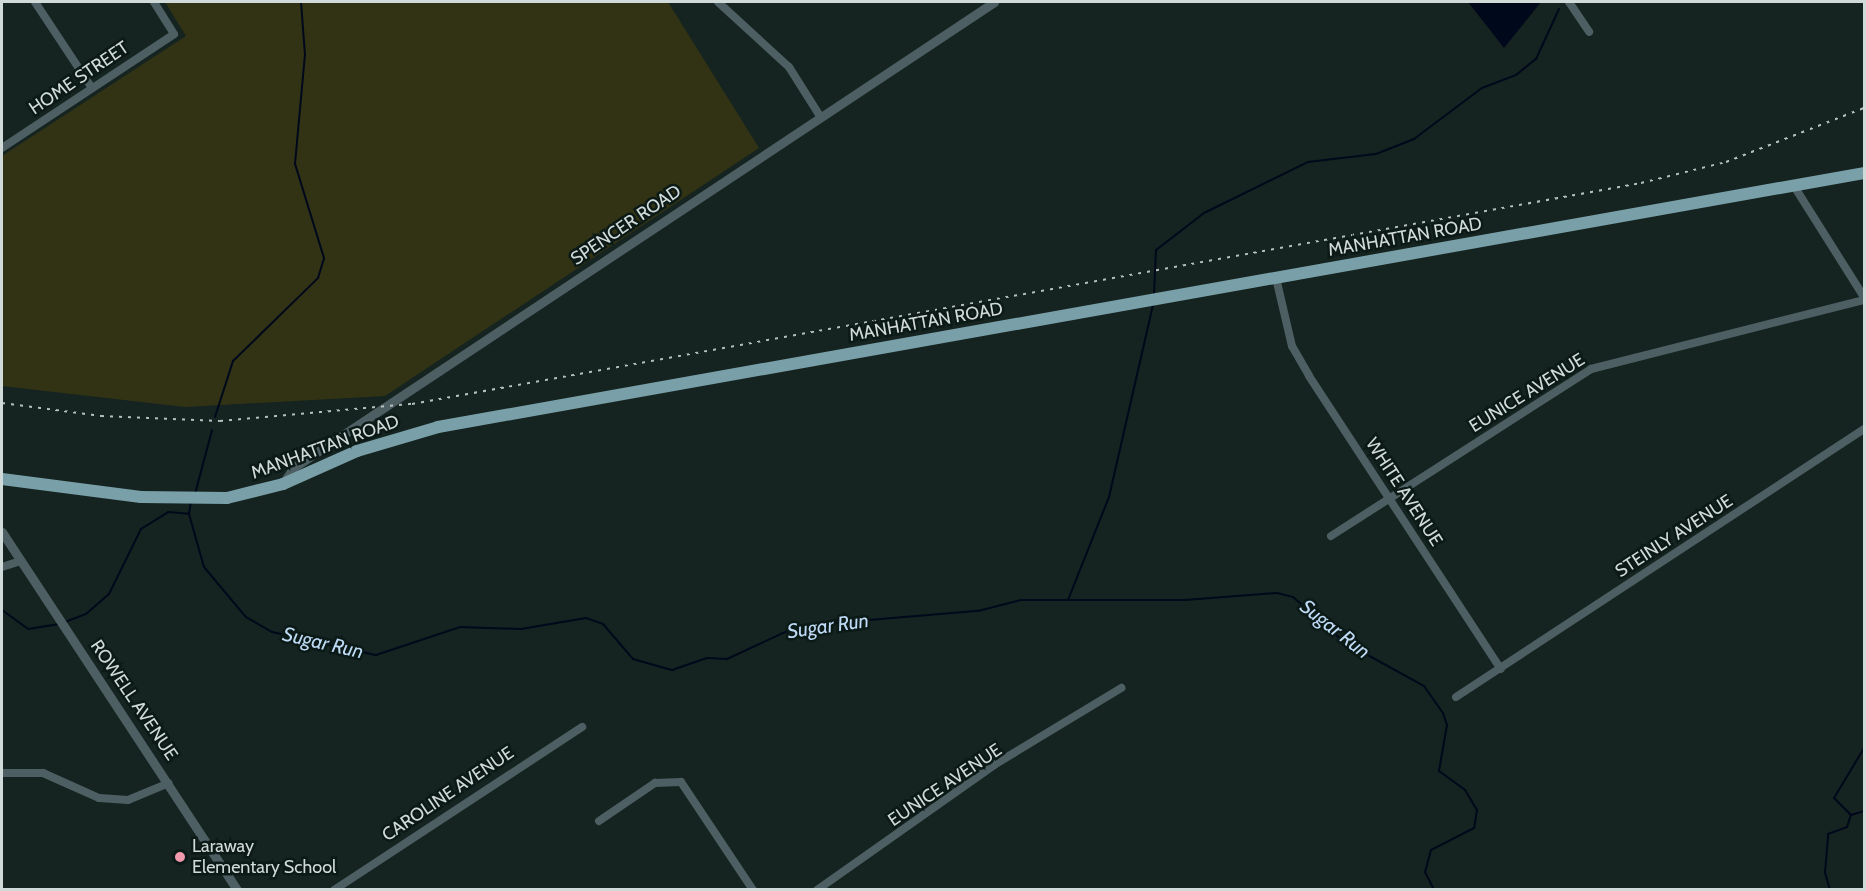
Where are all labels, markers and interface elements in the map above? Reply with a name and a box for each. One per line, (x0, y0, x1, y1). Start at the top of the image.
street label: HOME STREET (25, 37, 133, 119)
street label: SPENCER ROAD (567, 180, 685, 270)
street label: MANHATTAN ROAD (1326, 213, 1484, 261)
street label: MANHATTAN ROAD (847, 298, 1005, 346)
street label: EUNICE AVENUE (1465, 349, 1589, 437)
street label: MANHATTAN ROAD (248, 410, 402, 484)
street label: WHITE AVENUE (1361, 434, 1447, 550)
street label: STEINLY AVENUE (1611, 490, 1737, 582)
water label: Sugar Run (1295, 594, 1375, 664)
water label: Sugar Run (786, 608, 870, 644)
water label: Sugar Run (280, 622, 366, 664)
street label: ROWELL AVENUE (86, 636, 182, 764)
street label: EUNICE AVENUE (884, 739, 1006, 831)
street label: CAROLINE AVENUE (378, 742, 518, 846)
place label: Laraway Elementary School (192, 836, 336, 878)
marker: Laraway Elementary School (173, 850, 187, 864)

